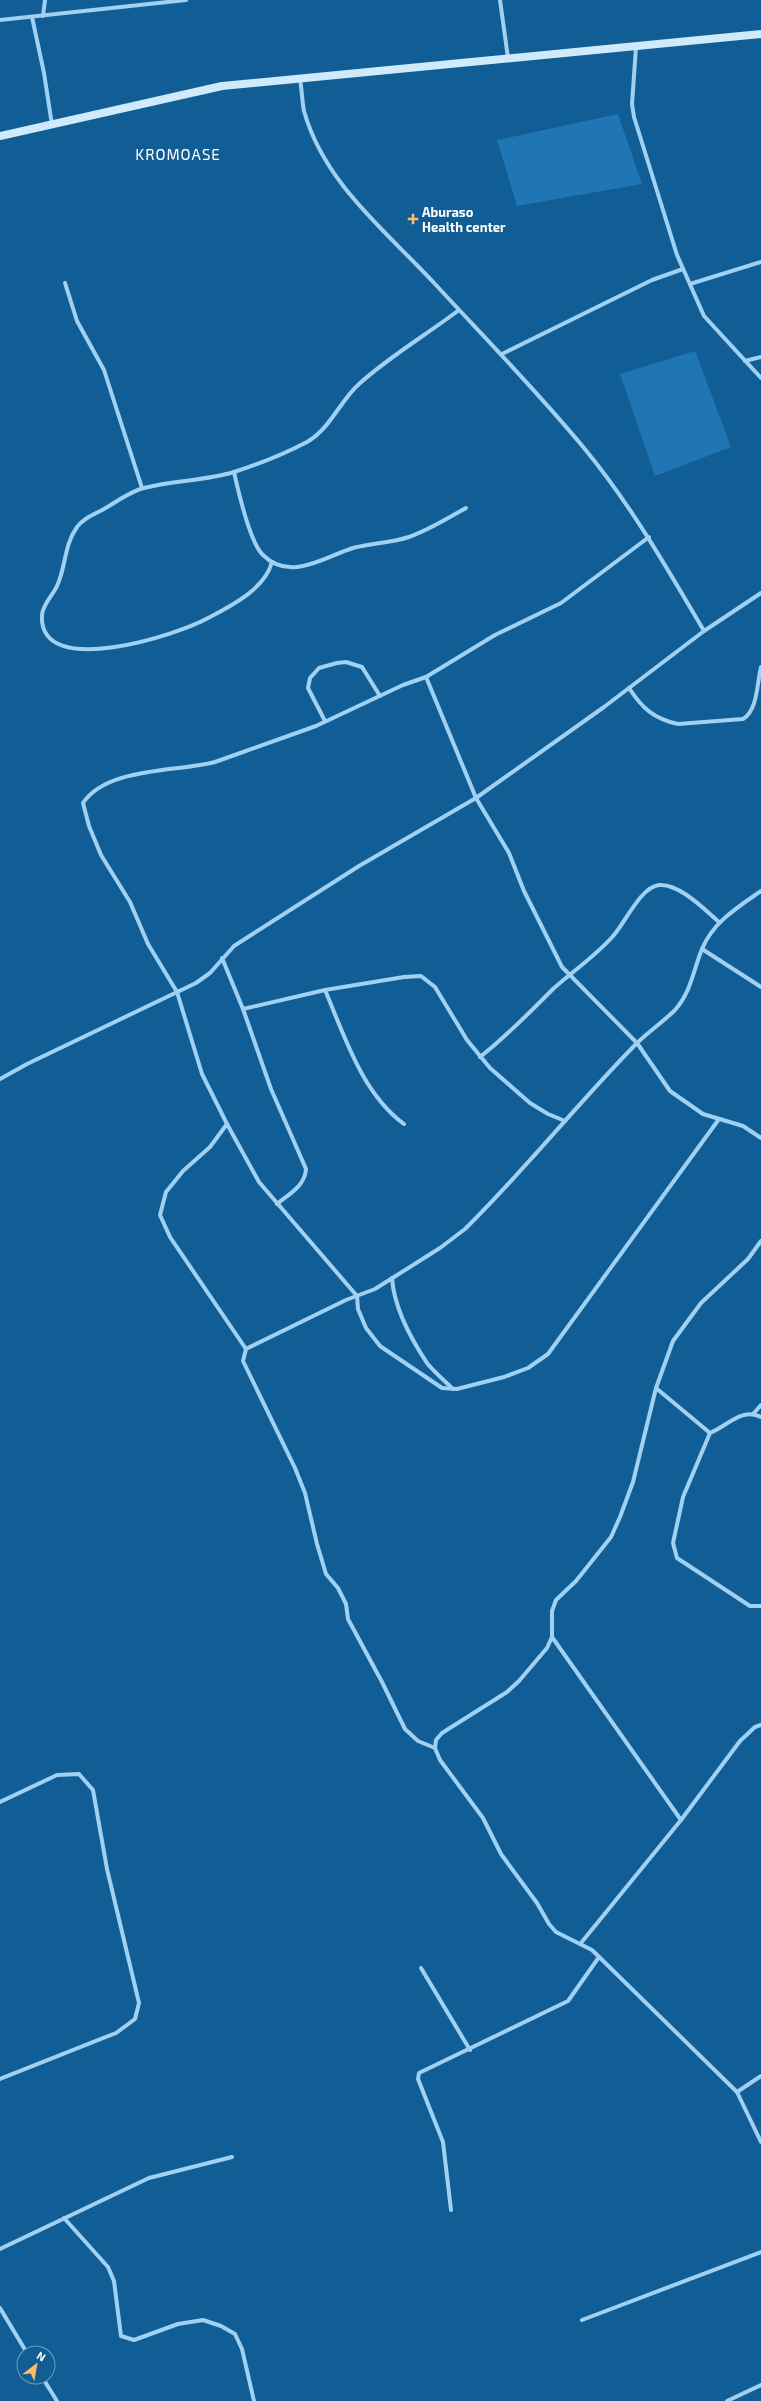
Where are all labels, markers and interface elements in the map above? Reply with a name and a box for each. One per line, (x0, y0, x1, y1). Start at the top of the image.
district label: KROMOASE (135, 145, 221, 163)
place label: Aburaso Health center (422, 204, 506, 235)
marker: Aburaso Health center (407, 213, 419, 225)
north arrow (16, 2345, 56, 2385)
text: N (35, 2348, 48, 2364)

